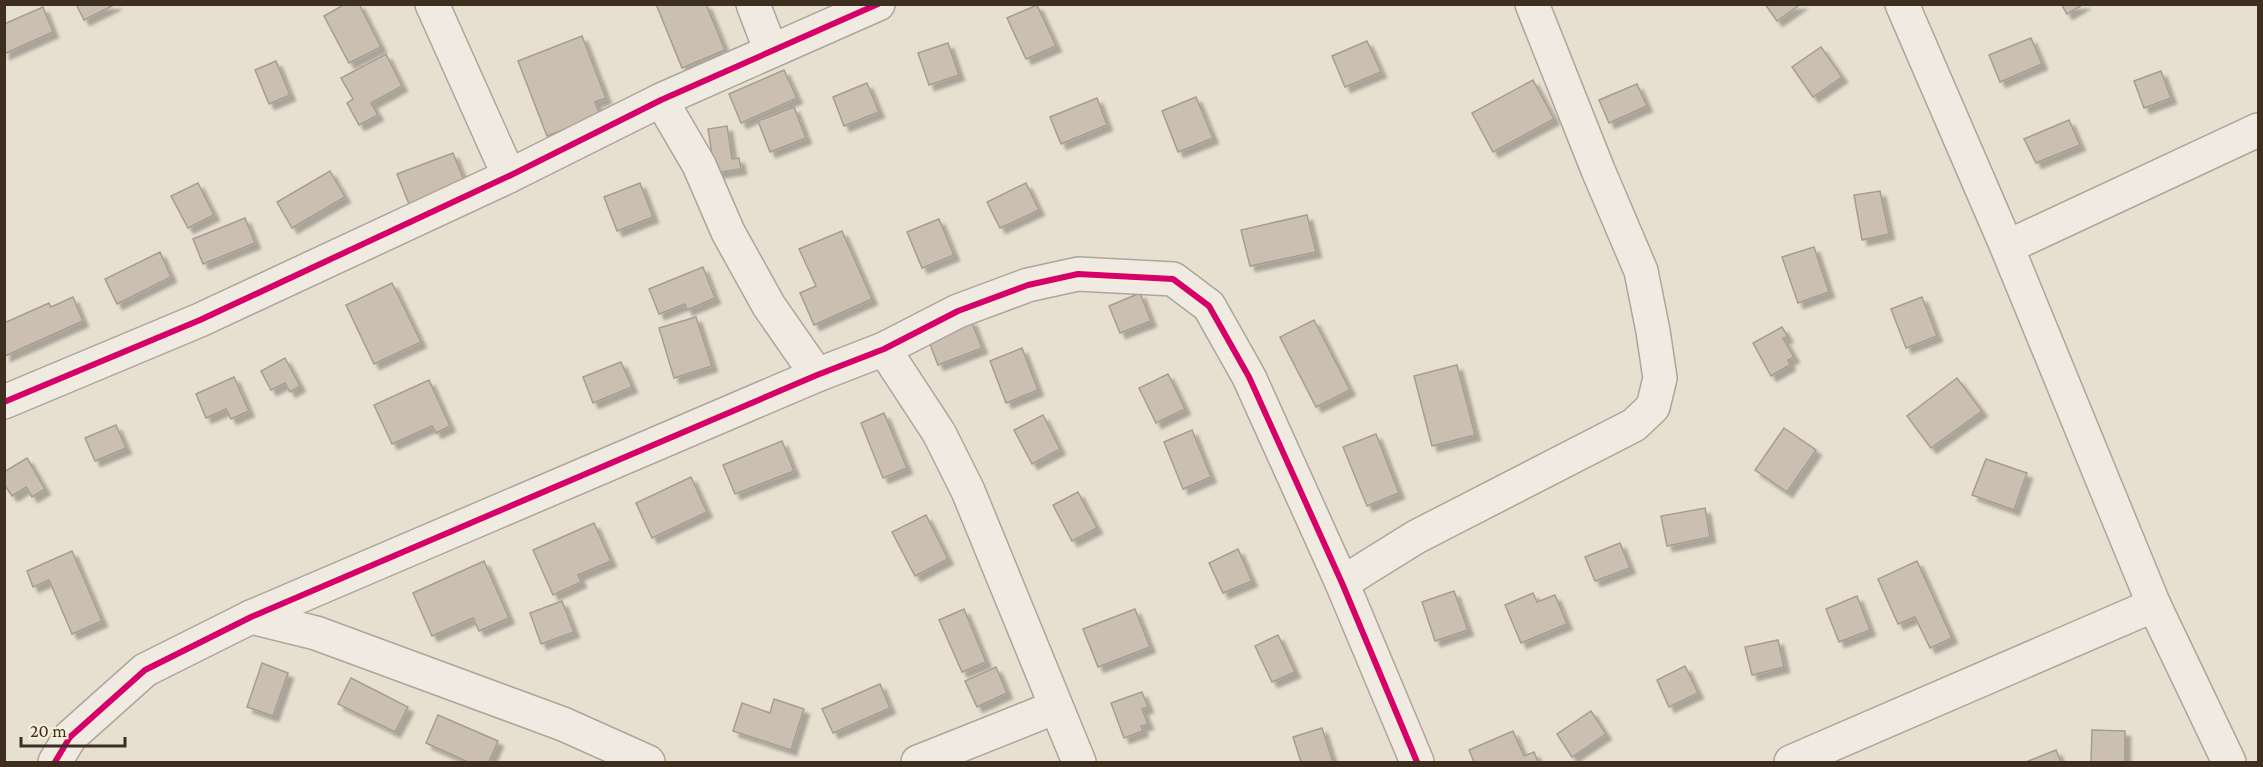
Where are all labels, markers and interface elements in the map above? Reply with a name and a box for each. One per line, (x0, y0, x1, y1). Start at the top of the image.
scale bar (21, 710, 124, 748)
text: 20 m (30, 721, 67, 741)

